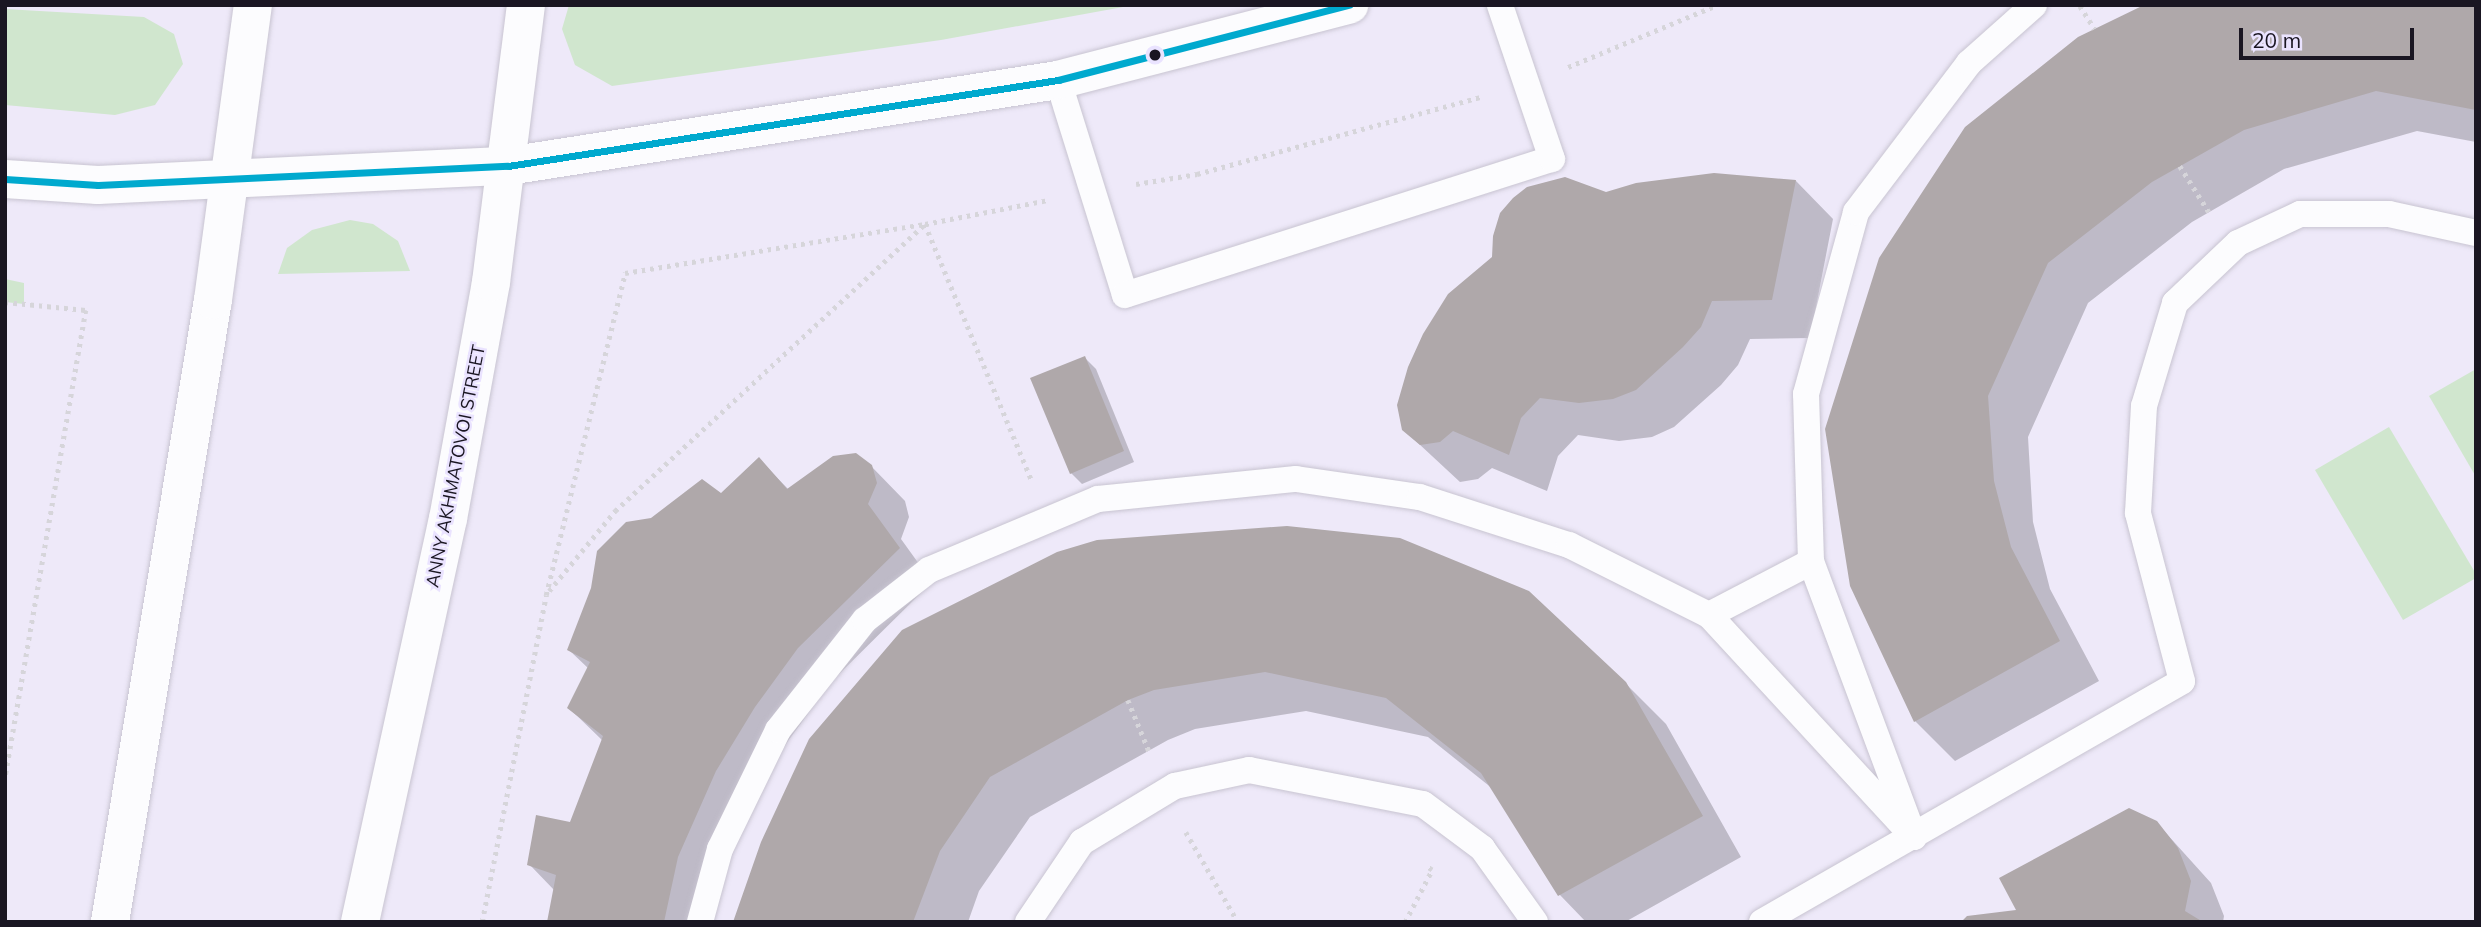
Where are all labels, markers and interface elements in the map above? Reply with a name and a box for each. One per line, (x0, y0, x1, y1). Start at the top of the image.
scale bar (2243, 14, 2418, 58)
text: 20 m (2252, 27, 2301, 53)
unlabelled marker (1148, 48, 1162, 62)
street label: ANNY AKHMATOVOI STREET (422, 343, 490, 589)

